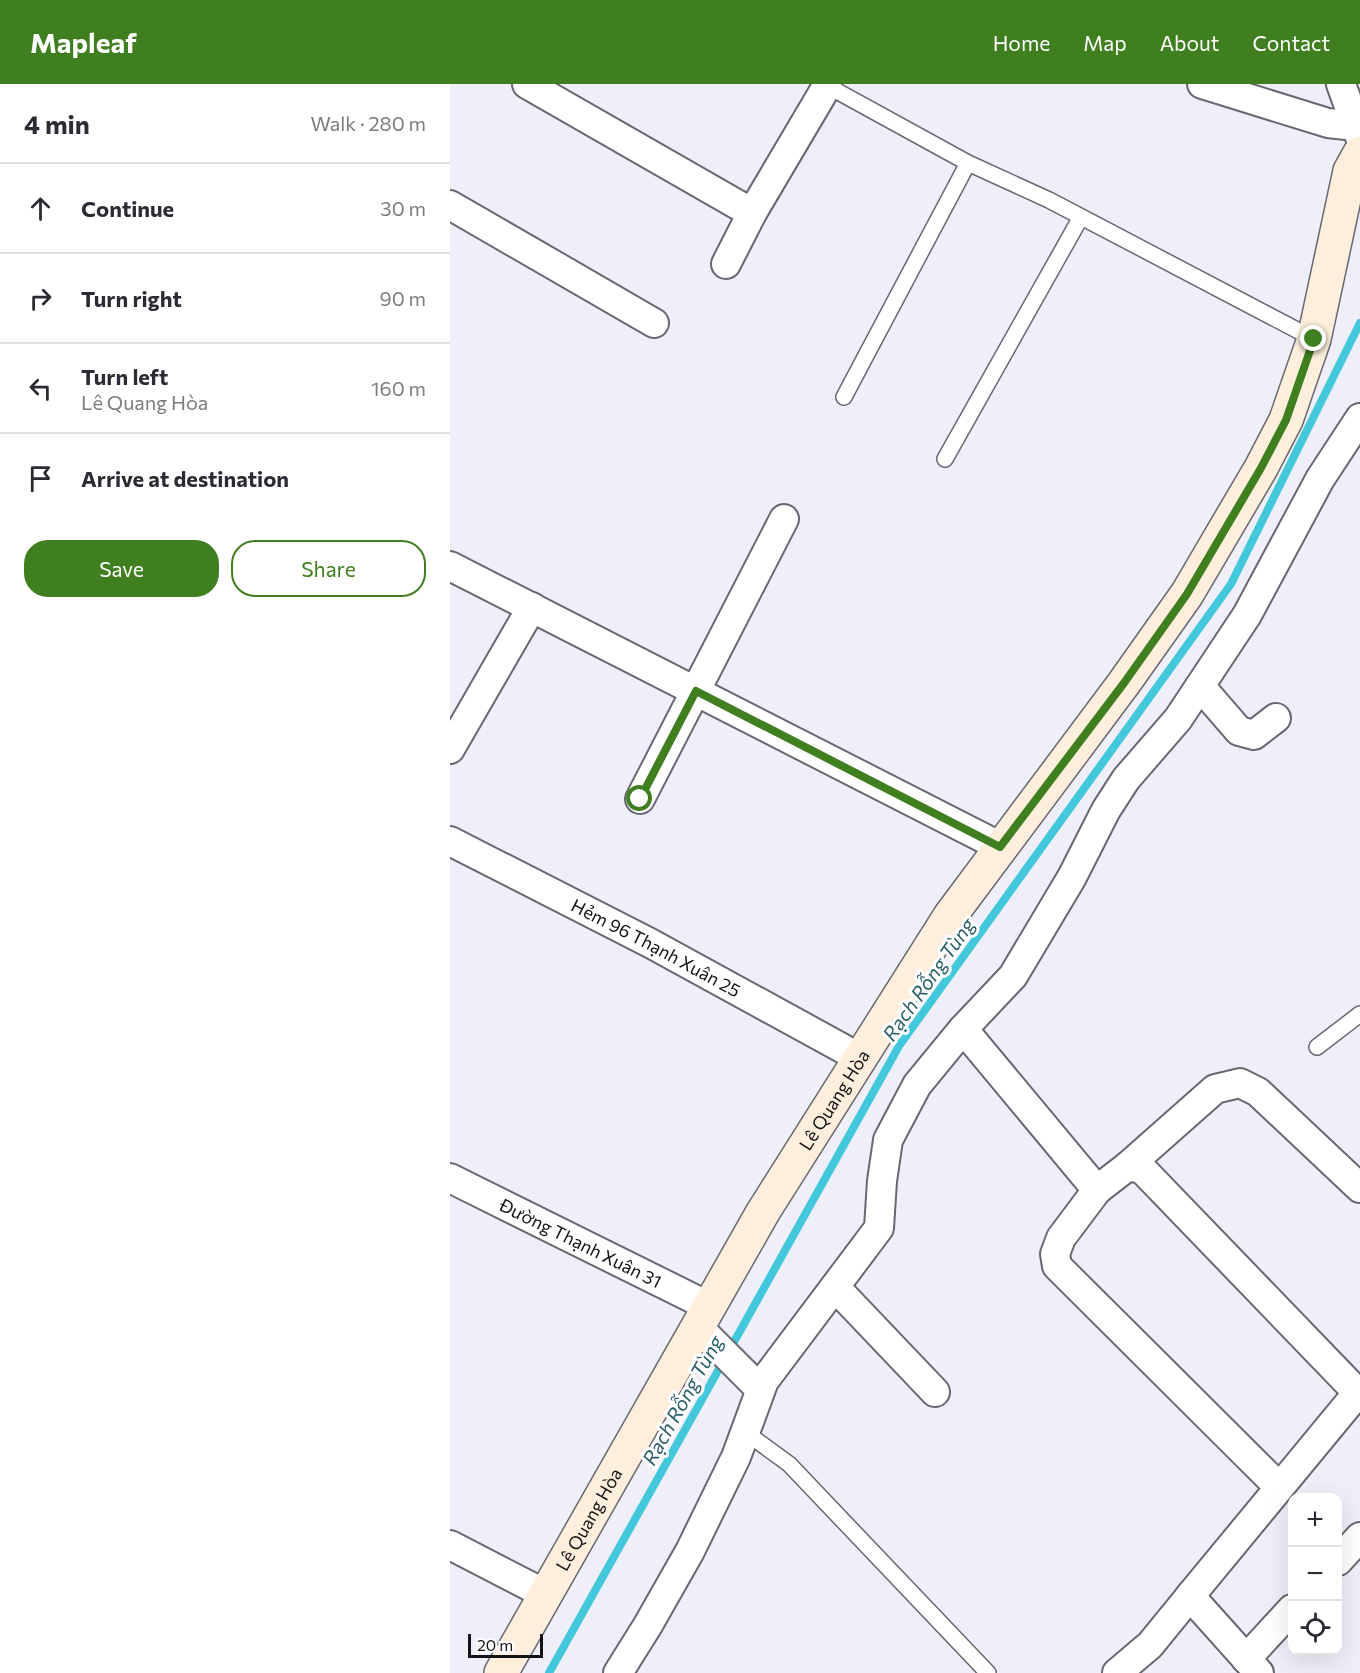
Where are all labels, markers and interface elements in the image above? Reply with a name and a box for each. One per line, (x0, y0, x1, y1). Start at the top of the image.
text: Mapleaf (30, 25, 137, 59)
text: Home (993, 30, 1050, 55)
text: Map (1083, 30, 1127, 55)
text: About (1160, 30, 1219, 55)
text: Contact (1252, 30, 1330, 55)
text: 4 min (24, 108, 90, 139)
text: Walk · 280 m (310, 111, 426, 135)
icon: ahead (24, 192, 57, 225)
text: Continue (81, 195, 174, 222)
text: 30 m (380, 196, 426, 220)
icon: right (24, 282, 57, 315)
text: Turn right (81, 285, 182, 312)
text: 90 m (380, 286, 426, 310)
route end (1300, 325, 1326, 351)
text: Turn left (81, 363, 168, 390)
icon: left (24, 372, 57, 405)
text: 160 m (371, 376, 426, 400)
text: Lê Quang Hòa (81, 390, 208, 414)
icon: arrive (24, 462, 57, 495)
text: Arrive at destination (81, 465, 289, 492)
button: Save (24, 540, 219, 597)
button: Share (231, 540, 426, 597)
route start (626, 785, 652, 811)
street label: Hẻm 96 Thạnh Xuân 25 (568, 894, 744, 1001)
water label: Rạch Rỗng Tùng (877, 912, 980, 1045)
street label: Lê Quang Hòa (794, 1045, 874, 1154)
street label: Đường Thạnh Xuân 31 (495, 1193, 665, 1292)
water label: Rạch Rỗng Tùng (637, 1330, 728, 1469)
street label: Lê Quang Hòa (551, 1464, 626, 1574)
map controls (1288, 1493, 1342, 1655)
button: + (1288, 1493, 1342, 1547)
button: − (1288, 1547, 1342, 1601)
button: locate (1288, 1601, 1342, 1655)
scale bar (468, 1631, 543, 1658)
text: 20 m (477, 1635, 513, 1654)

